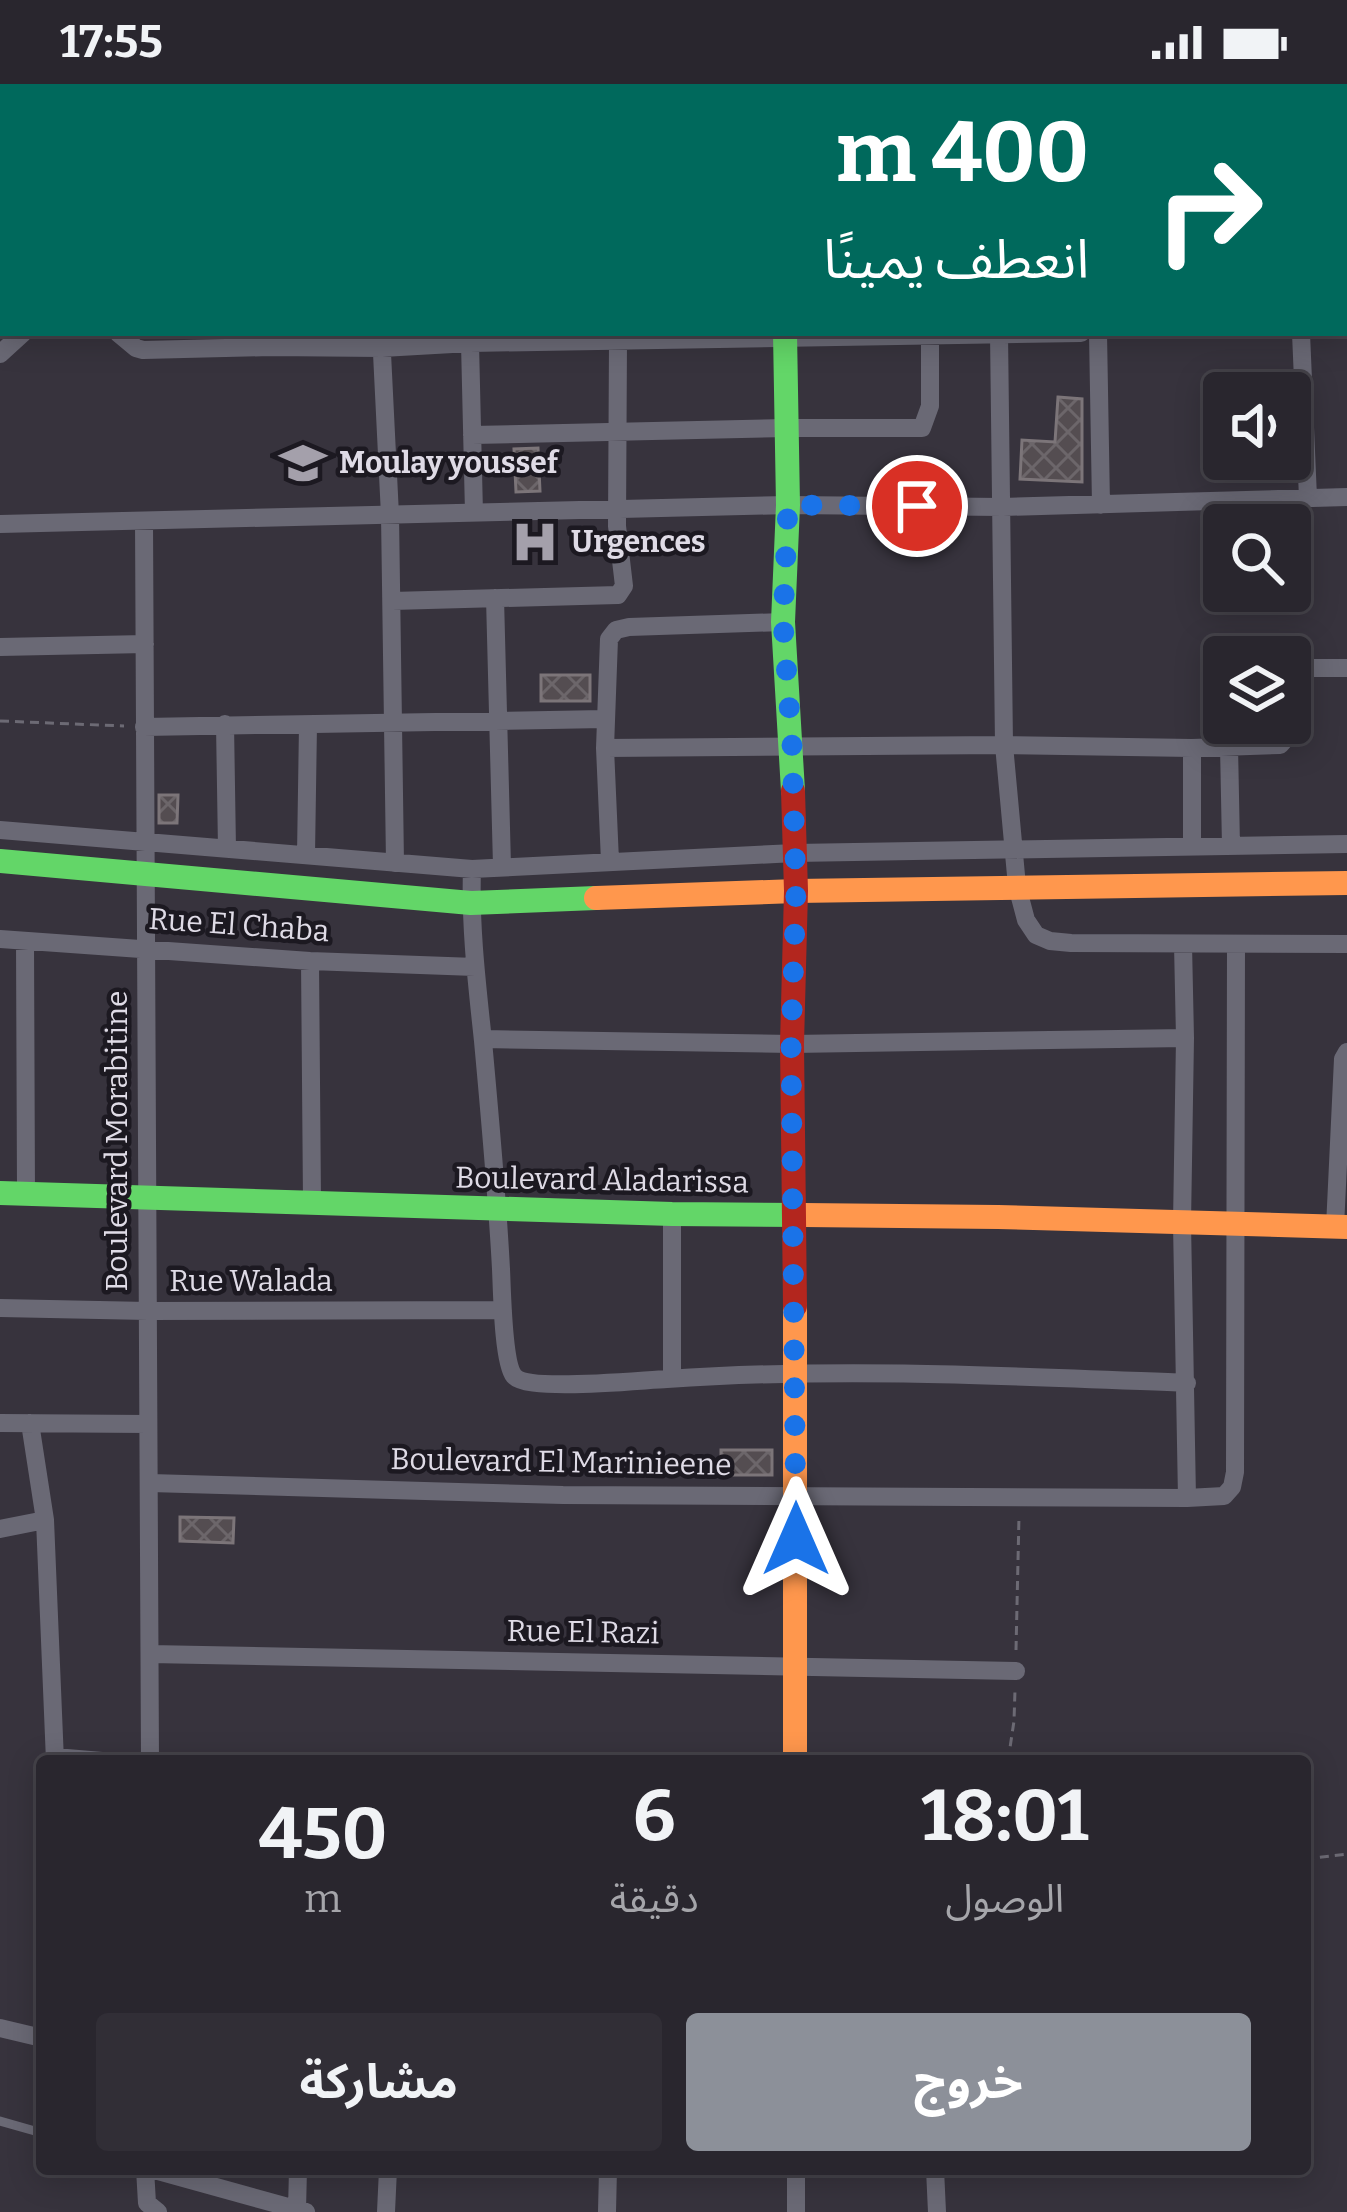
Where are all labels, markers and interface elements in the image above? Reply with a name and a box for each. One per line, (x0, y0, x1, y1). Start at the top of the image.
text: 17:55 (60, 15, 163, 69)
text: 400 m (836, 102, 1089, 203)
icon: right (1131, 132, 1287, 288)
text: انعطف يمينًا (823, 228, 1089, 292)
map controls (1203, 372, 1311, 744)
button: sound (1203, 372, 1311, 480)
school or university icon: Moulay youssef (278, 438, 328, 488)
place label: Moulay youssef (339, 445, 560, 481)
pin (866, 455, 968, 557)
icon: arrive (884, 473, 950, 539)
button: search (1203, 504, 1311, 612)
hospital icon: Urgences (510, 517, 560, 567)
place label: Urgences (571, 524, 706, 560)
button: layers (1203, 636, 1311, 744)
street label: Rue El Chaba (148, 901, 330, 949)
street label: Boulevard Morabitine (99, 991, 135, 1292)
street label: Boulevard Aladarissa (455, 1159, 749, 1201)
street label: Rue Walada (169, 1263, 333, 1299)
street label: Boulevard El Marinieene (390, 1441, 732, 1483)
position arrow (733, 1476, 859, 1602)
street label: Rue El Razi (506, 1613, 660, 1651)
text: 6 (633, 1773, 675, 1859)
text: 18:01 (921, 1773, 1089, 1859)
text: 450 (258, 1791, 387, 1877)
text: m (304, 1876, 341, 1922)
text: دقيقة (610, 1876, 699, 1922)
text: الوصول (946, 1876, 1064, 1922)
button: مشاركة (96, 2013, 662, 2151)
button: خروج (686, 2013, 1251, 2151)

